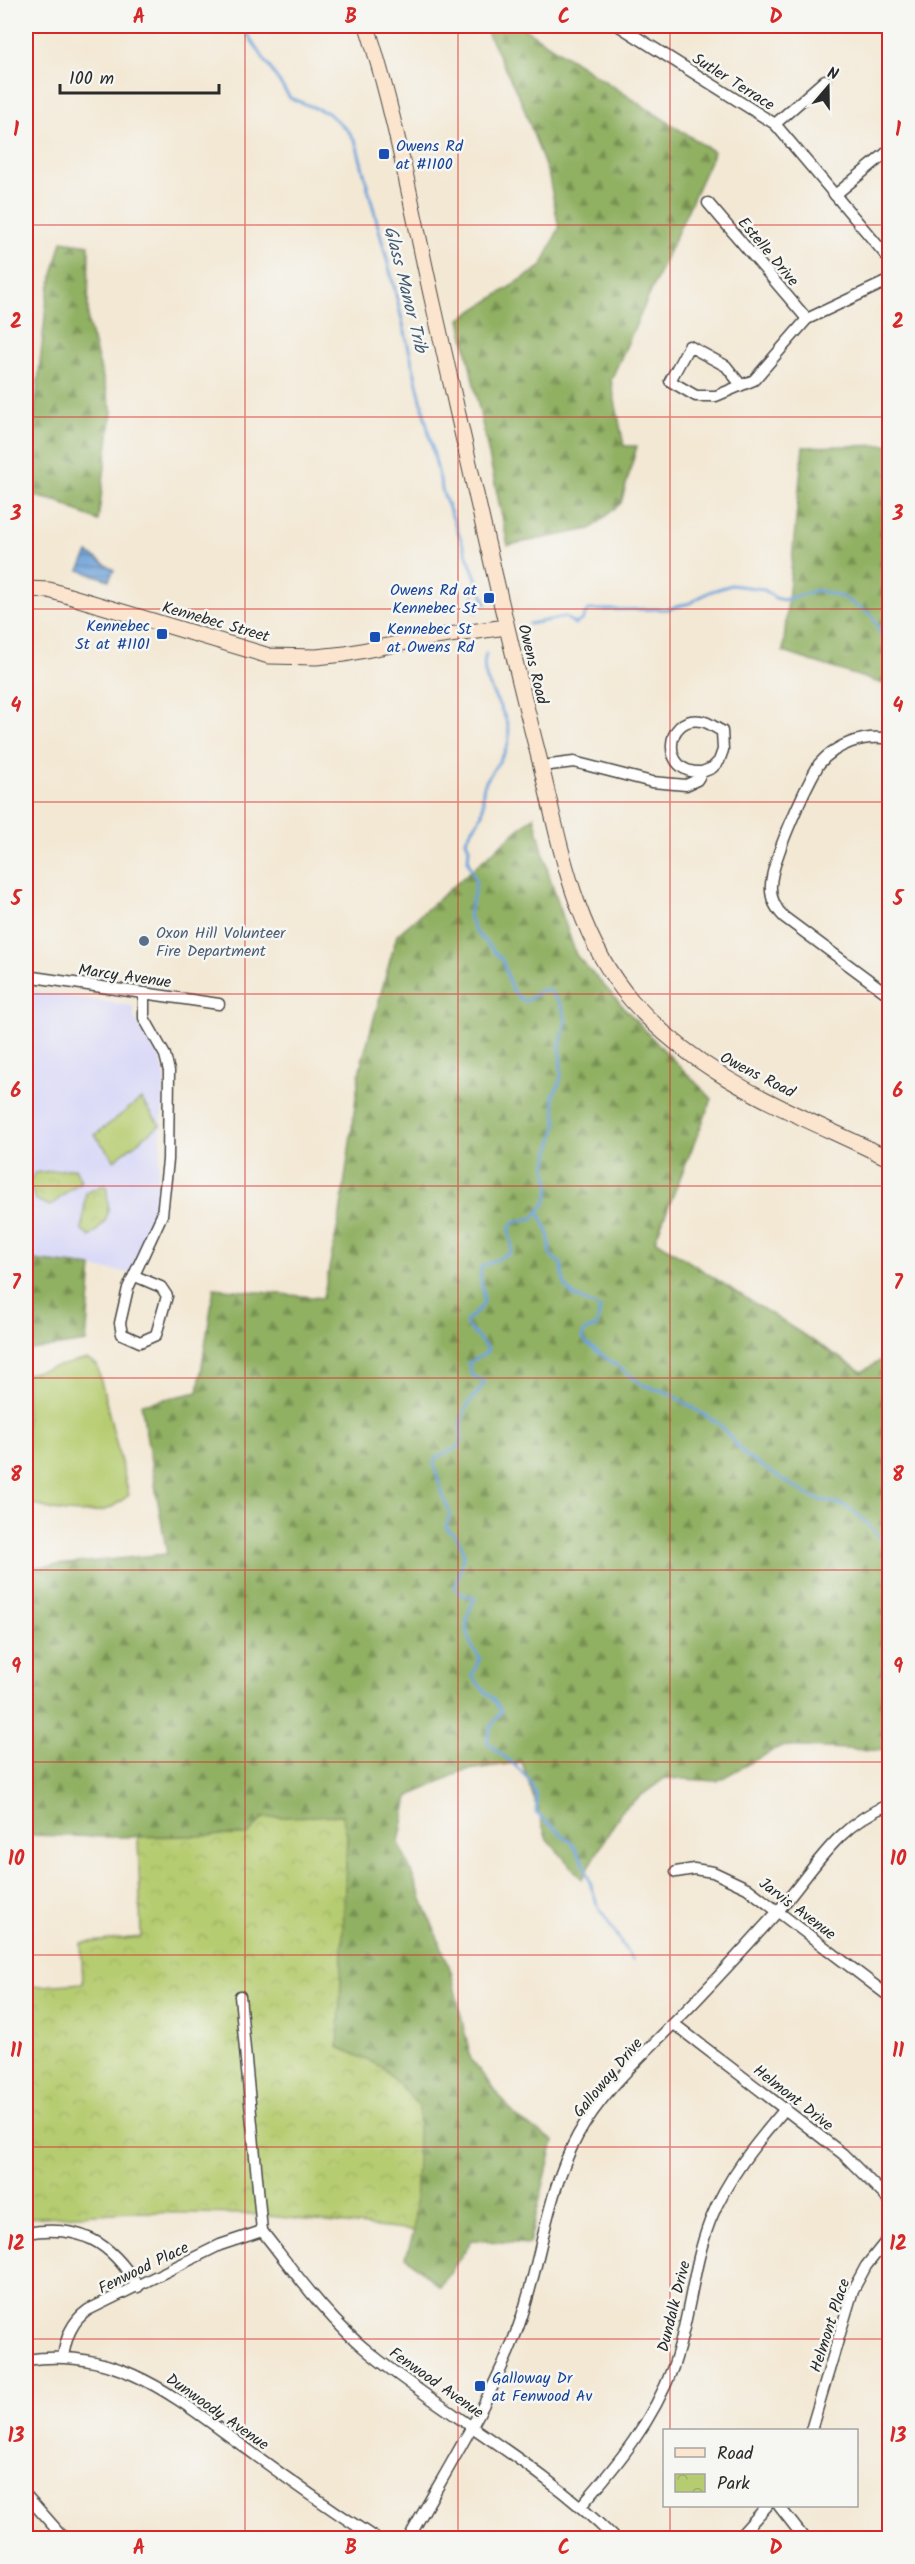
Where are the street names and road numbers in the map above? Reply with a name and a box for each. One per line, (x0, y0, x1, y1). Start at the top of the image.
street label: Sutler Terrace (687, 47, 779, 118)
street label: Estelle Drive (731, 212, 805, 292)
street label: Kennebec Street (159, 595, 273, 650)
street label: Owens Road (511, 622, 555, 708)
street label: Marcy Avenue (77, 958, 173, 995)
street label: Owens Road (715, 1046, 800, 1105)
street label: Jarvis Avenue (753, 1872, 841, 1947)
street label: Galloway Drive (567, 2032, 649, 2124)
street label: Helmont Drive (747, 2059, 839, 2138)
street label: Fenwood Place (94, 2236, 193, 2301)
street label: Dundalk Drive (651, 2258, 698, 2355)
street label: Helmont Place (803, 2275, 857, 2376)
street label: Fenwood Avenue (384, 2341, 489, 2425)
street label: Dunwoody Avenue (160, 2367, 274, 2457)

